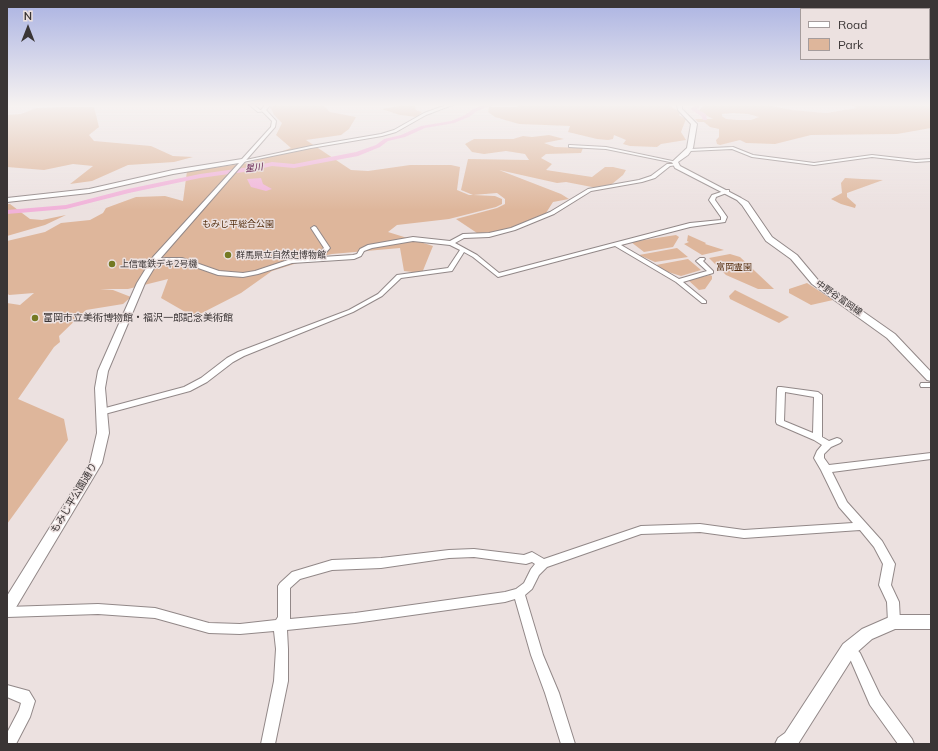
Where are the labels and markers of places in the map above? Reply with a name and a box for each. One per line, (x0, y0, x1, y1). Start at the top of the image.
marker: 群馬県立自然史博物館 (223, 250, 233, 260)
place label: 群馬県立自然史博物館 (236, 250, 326, 260)
marker: 上信電鉄デキ2号機 (107, 259, 117, 269)
place label: 上信電鉄デキ2号機 (120, 259, 197, 269)
place label: 富岡市立美術博物館・福沢一郎記念美術館 (43, 312, 233, 324)
marker: 富岡市立美術博物館・福沢一郎記念美術館 (30, 313, 40, 323)

